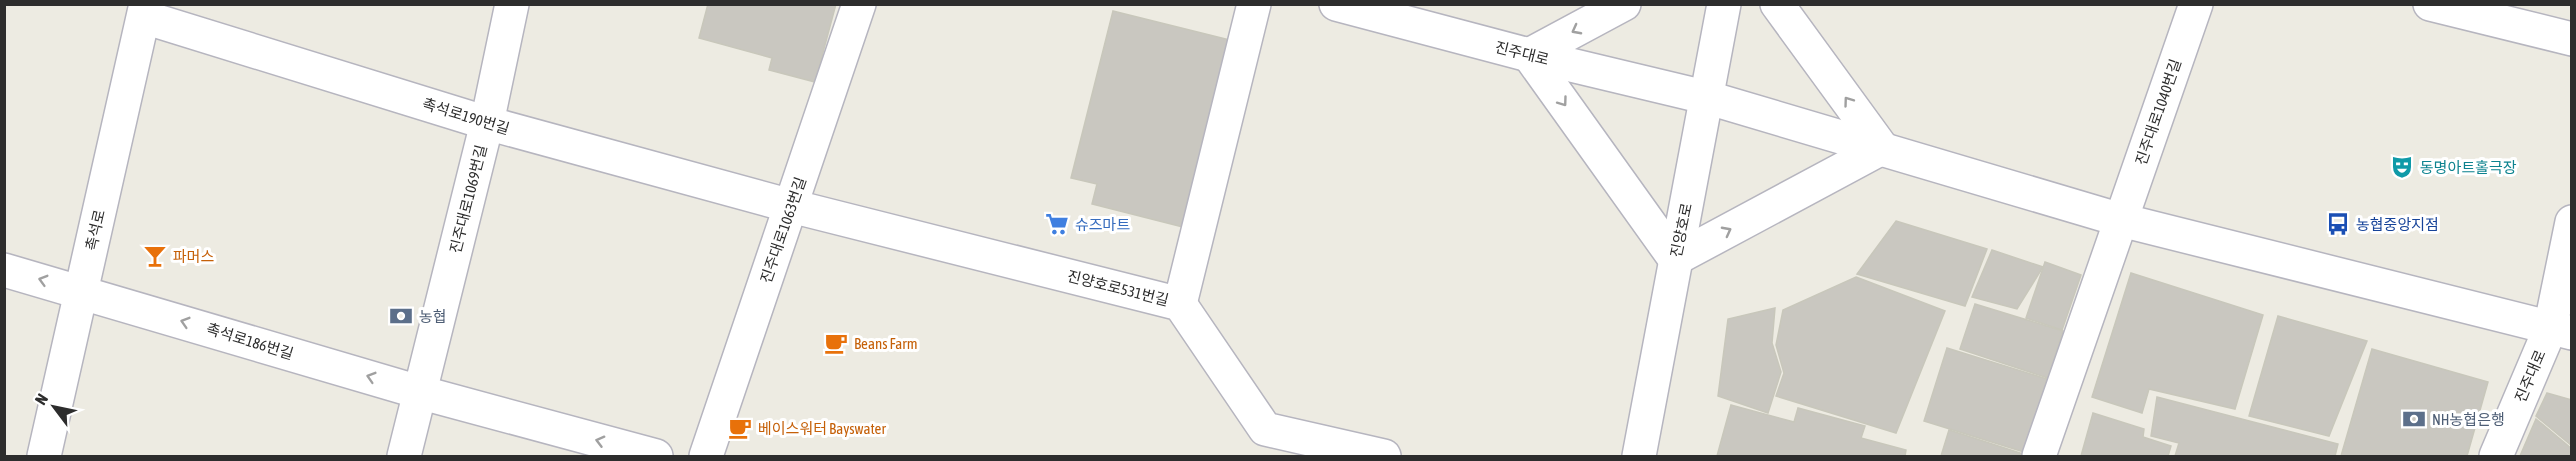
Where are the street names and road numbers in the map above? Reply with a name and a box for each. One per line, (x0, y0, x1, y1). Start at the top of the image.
street label: 진주대로 (1493, 38, 1551, 68)
street label: 진주대로1040번길 (2132, 57, 2184, 167)
street label: 촉석로190번길 (420, 95, 512, 137)
street label: 진주대로1069번길 (446, 143, 490, 255)
street label: 진주대로1063번길 (757, 175, 809, 285)
street label: 진양호로 (1667, 201, 1695, 259)
street label: 촉석로 (82, 208, 108, 252)
street label: 진양호로531번길 (1066, 267, 1170, 309)
street label: 촉석로186번길 (204, 320, 296, 362)
street label: 진주대로 (2511, 347, 2549, 405)

